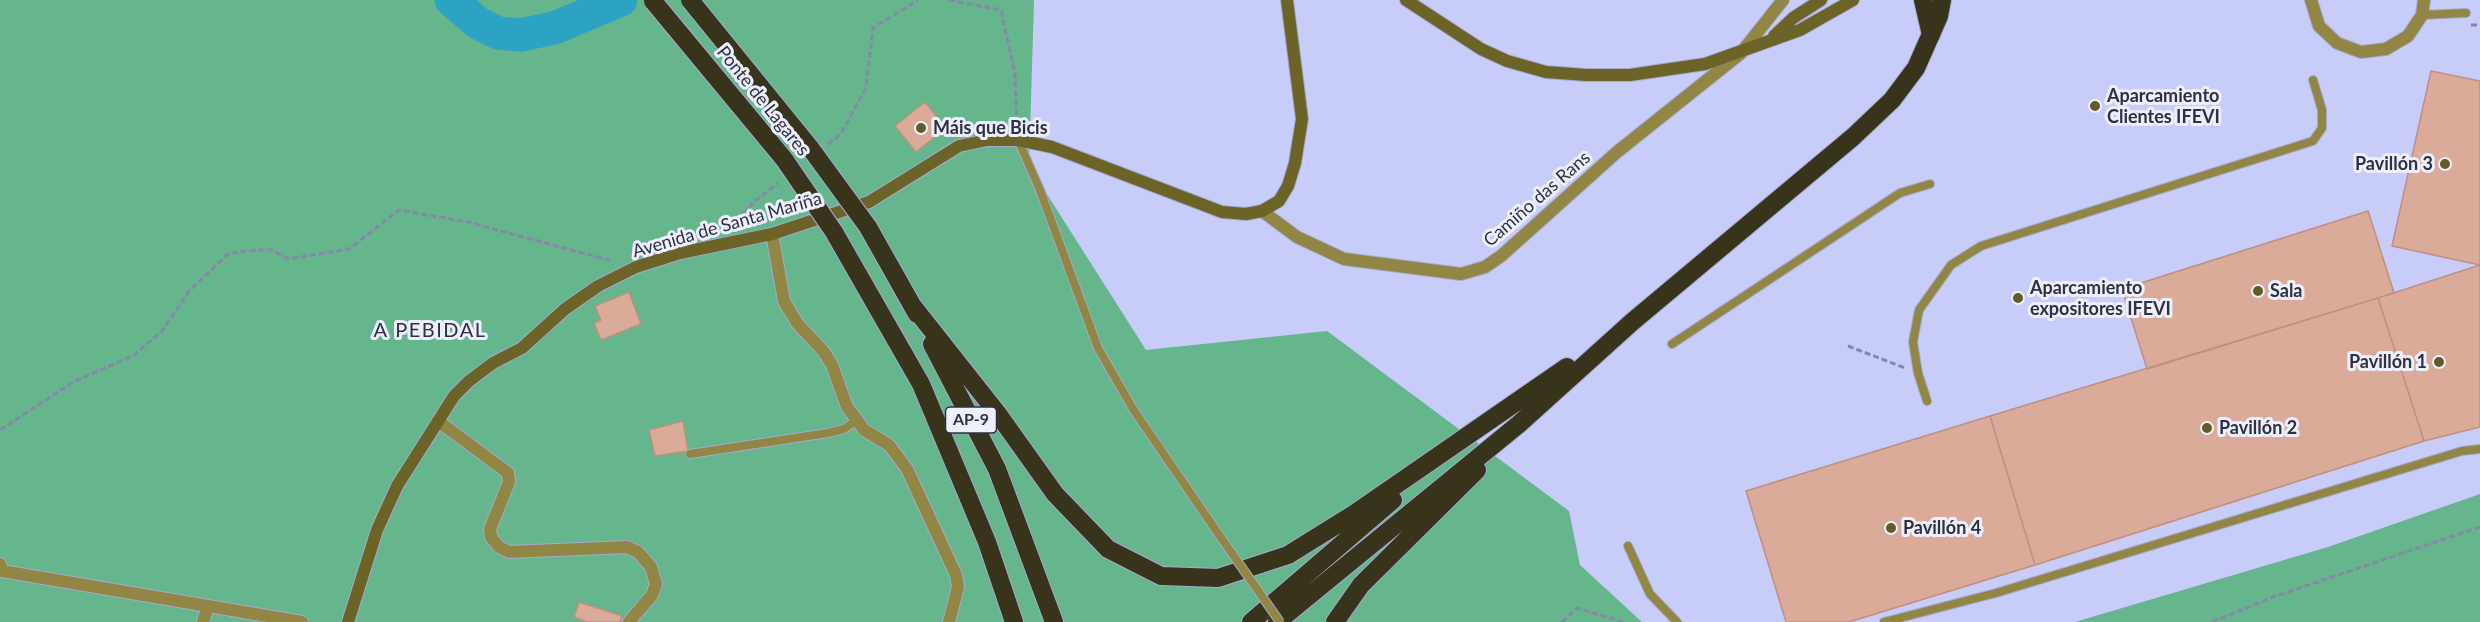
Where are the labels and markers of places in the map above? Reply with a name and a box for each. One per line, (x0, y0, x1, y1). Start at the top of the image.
place label: Aparcamiento Clientes IFEVI (2107, 85, 2220, 128)
marker: Aparcamiento Clientes IFEVI (2088, 99, 2102, 113)
place label: Máis que Bicis (933, 117, 1048, 139)
marker: Máis que Bicis (914, 121, 928, 135)
place label: Pavillón 3 (2355, 153, 2433, 175)
marker: Pavillón 3 (2438, 157, 2452, 171)
place label: Aparcamiento expositores IFEVI (2030, 277, 2171, 320)
place label: Sala (2270, 280, 2302, 302)
marker: Sala (2251, 284, 2265, 298)
marker: Aparcamiento expositores IFEVI (2011, 291, 2025, 305)
place label: Pavillón 1 (2349, 351, 2427, 373)
marker: Pavillón 1 (2432, 355, 2446, 369)
place label: Pavillón 2 (2219, 417, 2297, 439)
marker: Pavillón 2 (2200, 421, 2214, 435)
place label: Pavillón 4 (1903, 517, 1981, 539)
marker: Pavillón 4 (1884, 521, 1898, 535)

